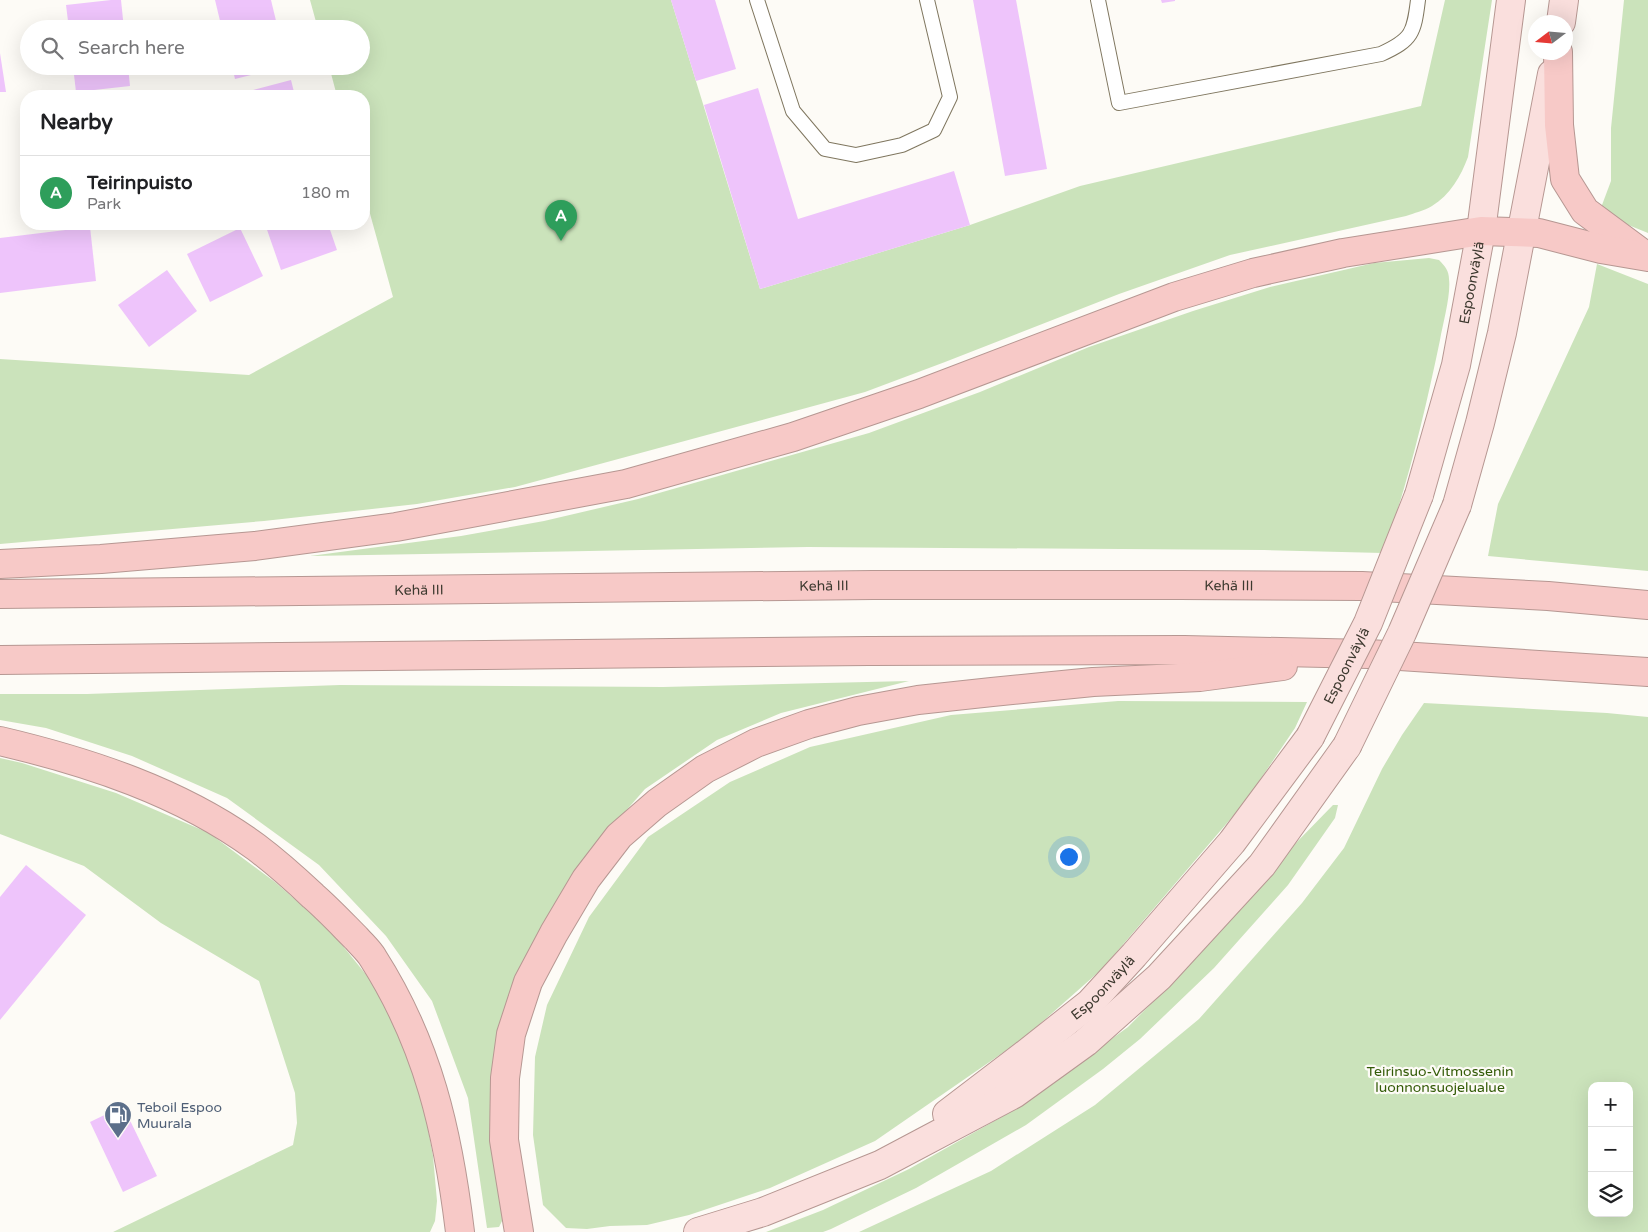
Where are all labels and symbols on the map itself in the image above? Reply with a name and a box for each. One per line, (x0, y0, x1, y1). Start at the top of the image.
north arrow (1528, 15, 1573, 60)
pin: A (545, 200, 577, 241)
street label: Espoonväylä (1455, 240, 1487, 325)
street label: Kehä III (799, 577, 849, 594)
street label: Kehä III (1204, 577, 1254, 594)
street label: Kehä III (394, 581, 444, 598)
street label: Espoonväylä (1320, 624, 1373, 707)
your location (1056, 844, 1082, 870)
street label: Espoonväylä (1067, 952, 1138, 1023)
park label: Teirinsuo-Vitmossenin luonnonsuojelualue (1366, 1063, 1514, 1096)
place label: Teboil Espoo Muurala (137, 1099, 222, 1132)
fuel station icon: Teboil Espoo Muurala (103, 1100, 133, 1139)

